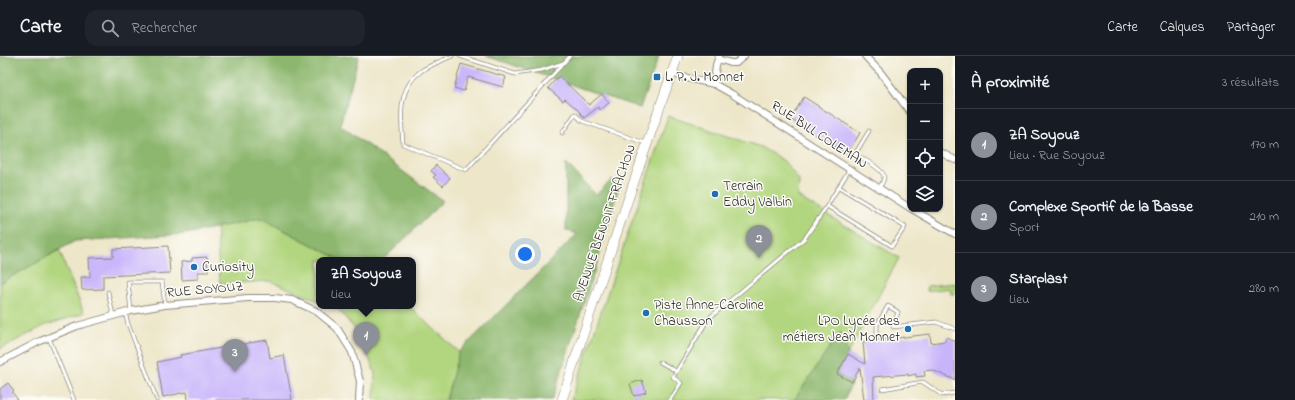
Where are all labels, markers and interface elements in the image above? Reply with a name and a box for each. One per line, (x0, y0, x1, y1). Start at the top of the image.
search box (85, 10, 365, 46)
text: Carte (20, 14, 61, 41)
icon: search (99, 17, 121, 39)
text: Rechercher (131, 17, 197, 39)
text: Carte (1107, 17, 1138, 38)
text: Calques (1160, 17, 1205, 38)
text: Partager (1227, 17, 1275, 38)
place label: L. P. J. Monnet (665, 67, 744, 88)
map controls (907, 68, 943, 212)
button: + (907, 68, 943, 104)
text: À proximité (971, 70, 1049, 95)
marker: L. P. J. Monnet (652, 72, 662, 82)
text: 3 résultats (1222, 73, 1279, 92)
street label: RUE BILL COLEMAN (766, 96, 872, 174)
button: − (907, 104, 943, 140)
text: ZA Soyouz (1009, 124, 1079, 146)
text: 1 (982, 135, 986, 154)
text: 170 m (1251, 135, 1279, 154)
button: locate (907, 140, 943, 176)
street label: AVENUE BENOIT FRACHON (568, 141, 642, 305)
text: Lieu · Rue Soyouz (1009, 146, 1105, 165)
place label: Terrain Eddy Valbin (723, 176, 792, 214)
button: layers (907, 176, 943, 212)
marker: Terrain Eddy Valbin (710, 189, 720, 199)
text: Complexe Sportif de la Basse (1009, 196, 1193, 218)
text: 2 (981, 207, 987, 226)
text: 210 m (1249, 207, 1279, 226)
text: Sport (1009, 218, 1040, 237)
pin: 2 (746, 225, 772, 258)
your location (515, 244, 535, 264)
place label: Curiosity (202, 257, 254, 279)
popup (316, 257, 416, 309)
marker: Curiosity (189, 262, 199, 272)
text: ZA Soyouz (331, 263, 401, 285)
text: Starplast (1009, 268, 1067, 290)
street label: RUE SOYOUZ (166, 276, 244, 304)
text: 3 (981, 279, 987, 298)
text: 280 m (1249, 279, 1279, 298)
text: Lieu (331, 285, 351, 304)
text: Lieu (1009, 290, 1029, 309)
place label: Piste Anne-Caroline Chausson (654, 295, 765, 332)
marker: Piste Anne-Caroline Chausson (641, 308, 651, 318)
place label: LPO Lycée des métiers Jean Monnet (783, 311, 900, 348)
pin: 1 (353, 322, 379, 355)
marker: LPO Lycée des métiers Jean Monnet (903, 324, 913, 334)
pin: 3 (222, 339, 248, 372)

